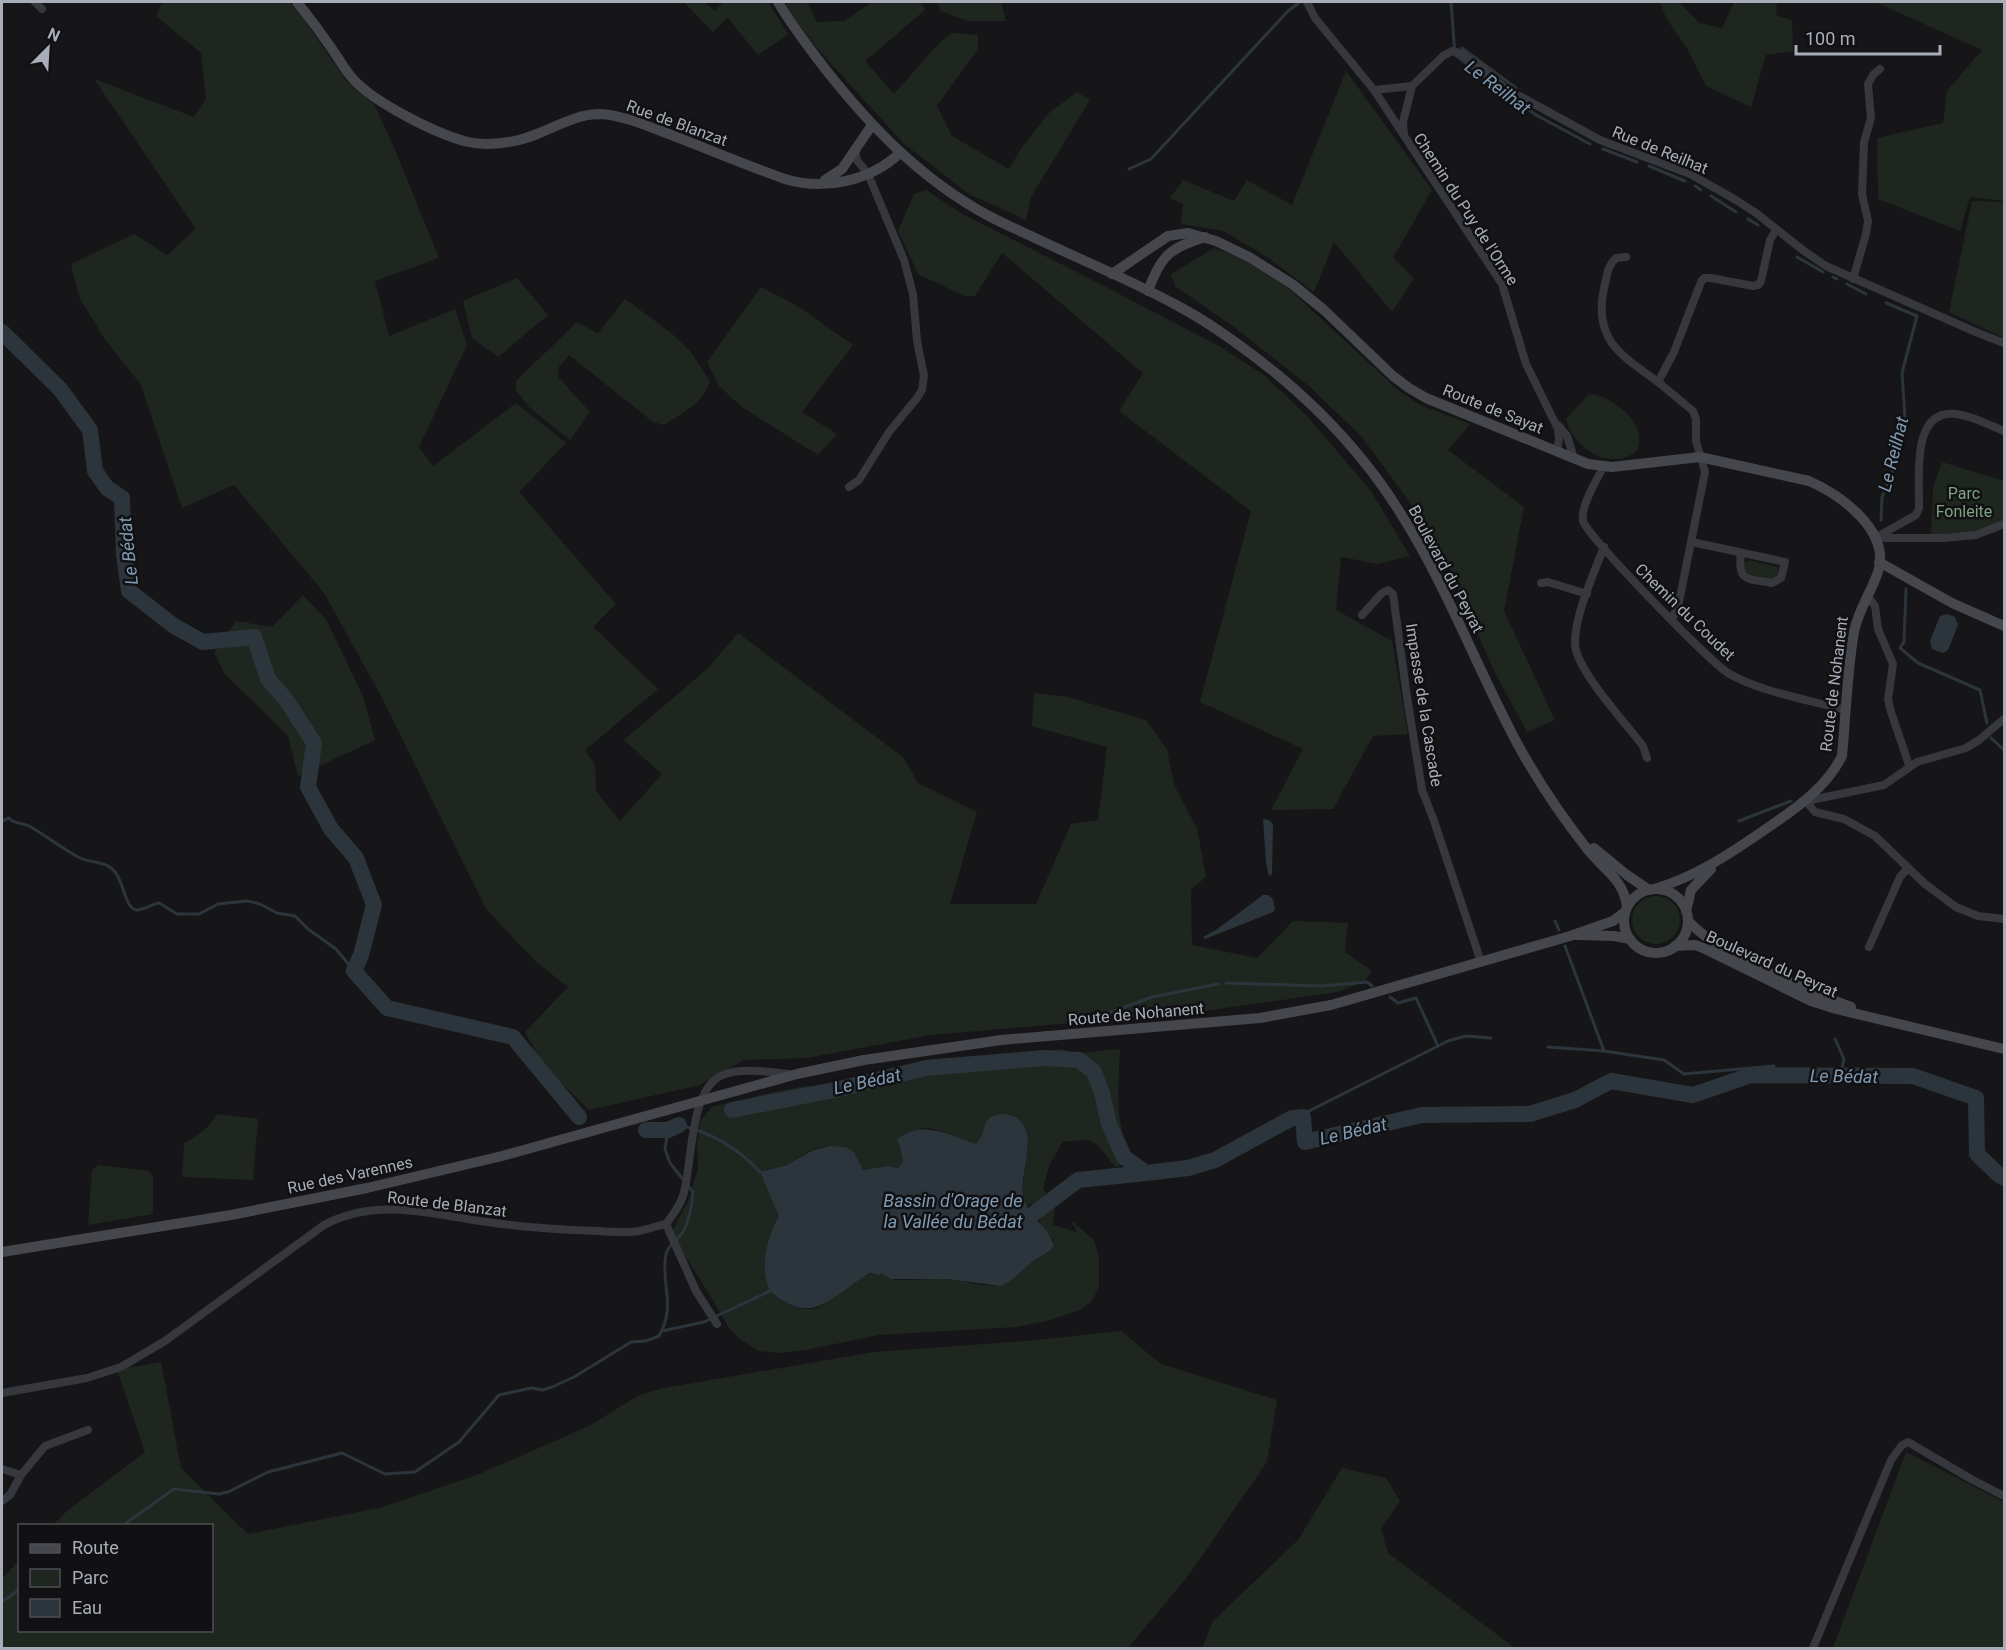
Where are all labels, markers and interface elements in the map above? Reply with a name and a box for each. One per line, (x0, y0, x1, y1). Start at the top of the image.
north arrow (18, 18, 78, 78)
scale bar (1796, 18, 1940, 56)
text: N (45, 24, 63, 46)
text: 100 m (1805, 28, 1856, 49)
water label: Le Reilhat (1461, 56, 1535, 119)
street label: Rue de Blanzat (624, 96, 730, 150)
street label: Rue de Reilhat (1609, 122, 1711, 178)
street label: Chemin du Puy de l'Orme (1410, 129, 1522, 289)
street label: Route de Sayat (1440, 380, 1546, 438)
water label: Le Reilhat (1874, 414, 1912, 494)
park label: Parc Fonleite (1936, 484, 1992, 521)
street label: Boulevard du Peyrat (1404, 502, 1488, 636)
water label: Le Bédat (114, 516, 142, 586)
street label: Chemin du Coudet (1631, 560, 1739, 664)
street label: Route de Nohanent (1816, 615, 1852, 753)
street label: Impasse de la Cascade (1402, 622, 1446, 788)
street label: Boulevard du Peyrat (1703, 927, 1841, 1001)
street label: Route de Nohanent (1067, 999, 1205, 1029)
water label: Le Bédat (831, 1064, 903, 1098)
water label: Le Bédat (1810, 1065, 1879, 1087)
water label: Le Bédat (1317, 1113, 1389, 1149)
street label: Rue des Varennes (286, 1152, 414, 1198)
street label: Route de Blanzat (386, 1187, 508, 1221)
water label: Bassin d'Orage de la Vallée du Bédat (883, 1190, 1023, 1232)
legend (18, 1524, 213, 1632)
text: Route (72, 1537, 119, 1558)
text: Parc (72, 1567, 108, 1588)
text: Eau (72, 1597, 102, 1618)

